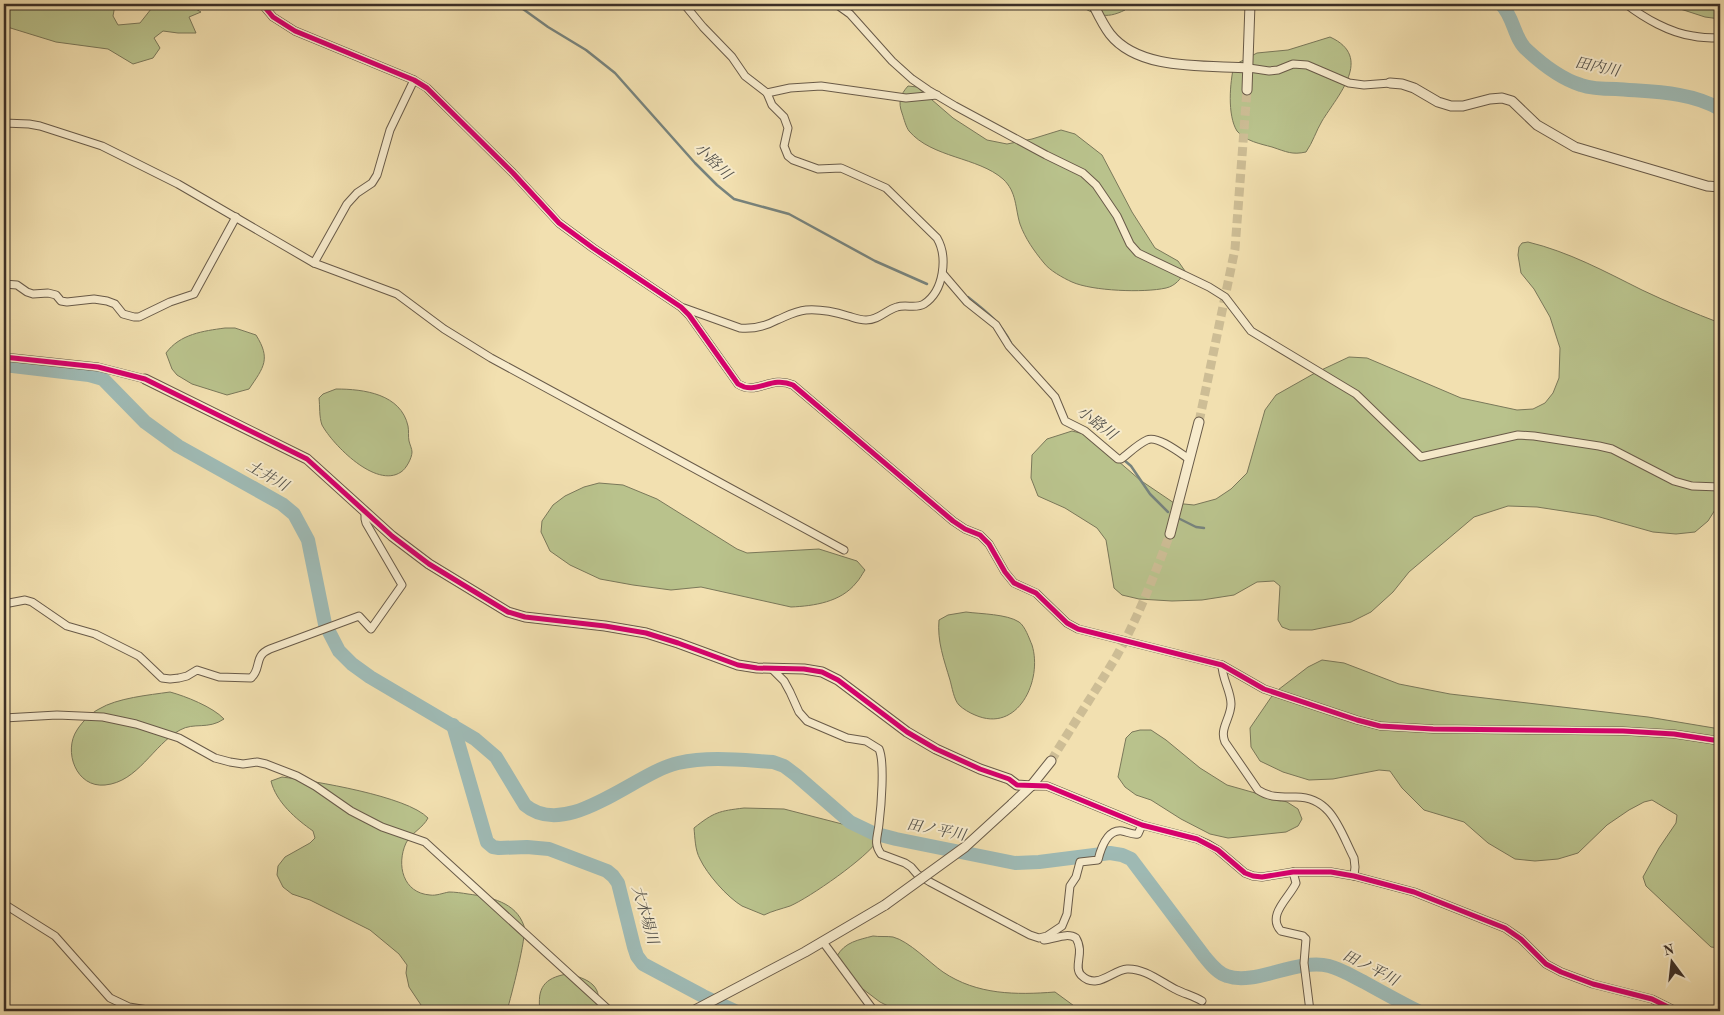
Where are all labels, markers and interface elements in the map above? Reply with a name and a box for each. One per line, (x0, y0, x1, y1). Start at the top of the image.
water label: 田内川 (1573, 54, 1623, 80)
water label: 小路川 (691, 140, 736, 184)
water label: 小路川 (1074, 403, 1121, 445)
water label: 土井川 (244, 458, 293, 496)
water label: 田ノ平川 (905, 816, 969, 844)
water label: 大木場川 (629, 884, 662, 948)
north arrow (1646, 938, 1696, 988)
text: N (1662, 942, 1676, 959)
water label: 田ノ平川 (1340, 947, 1403, 990)

